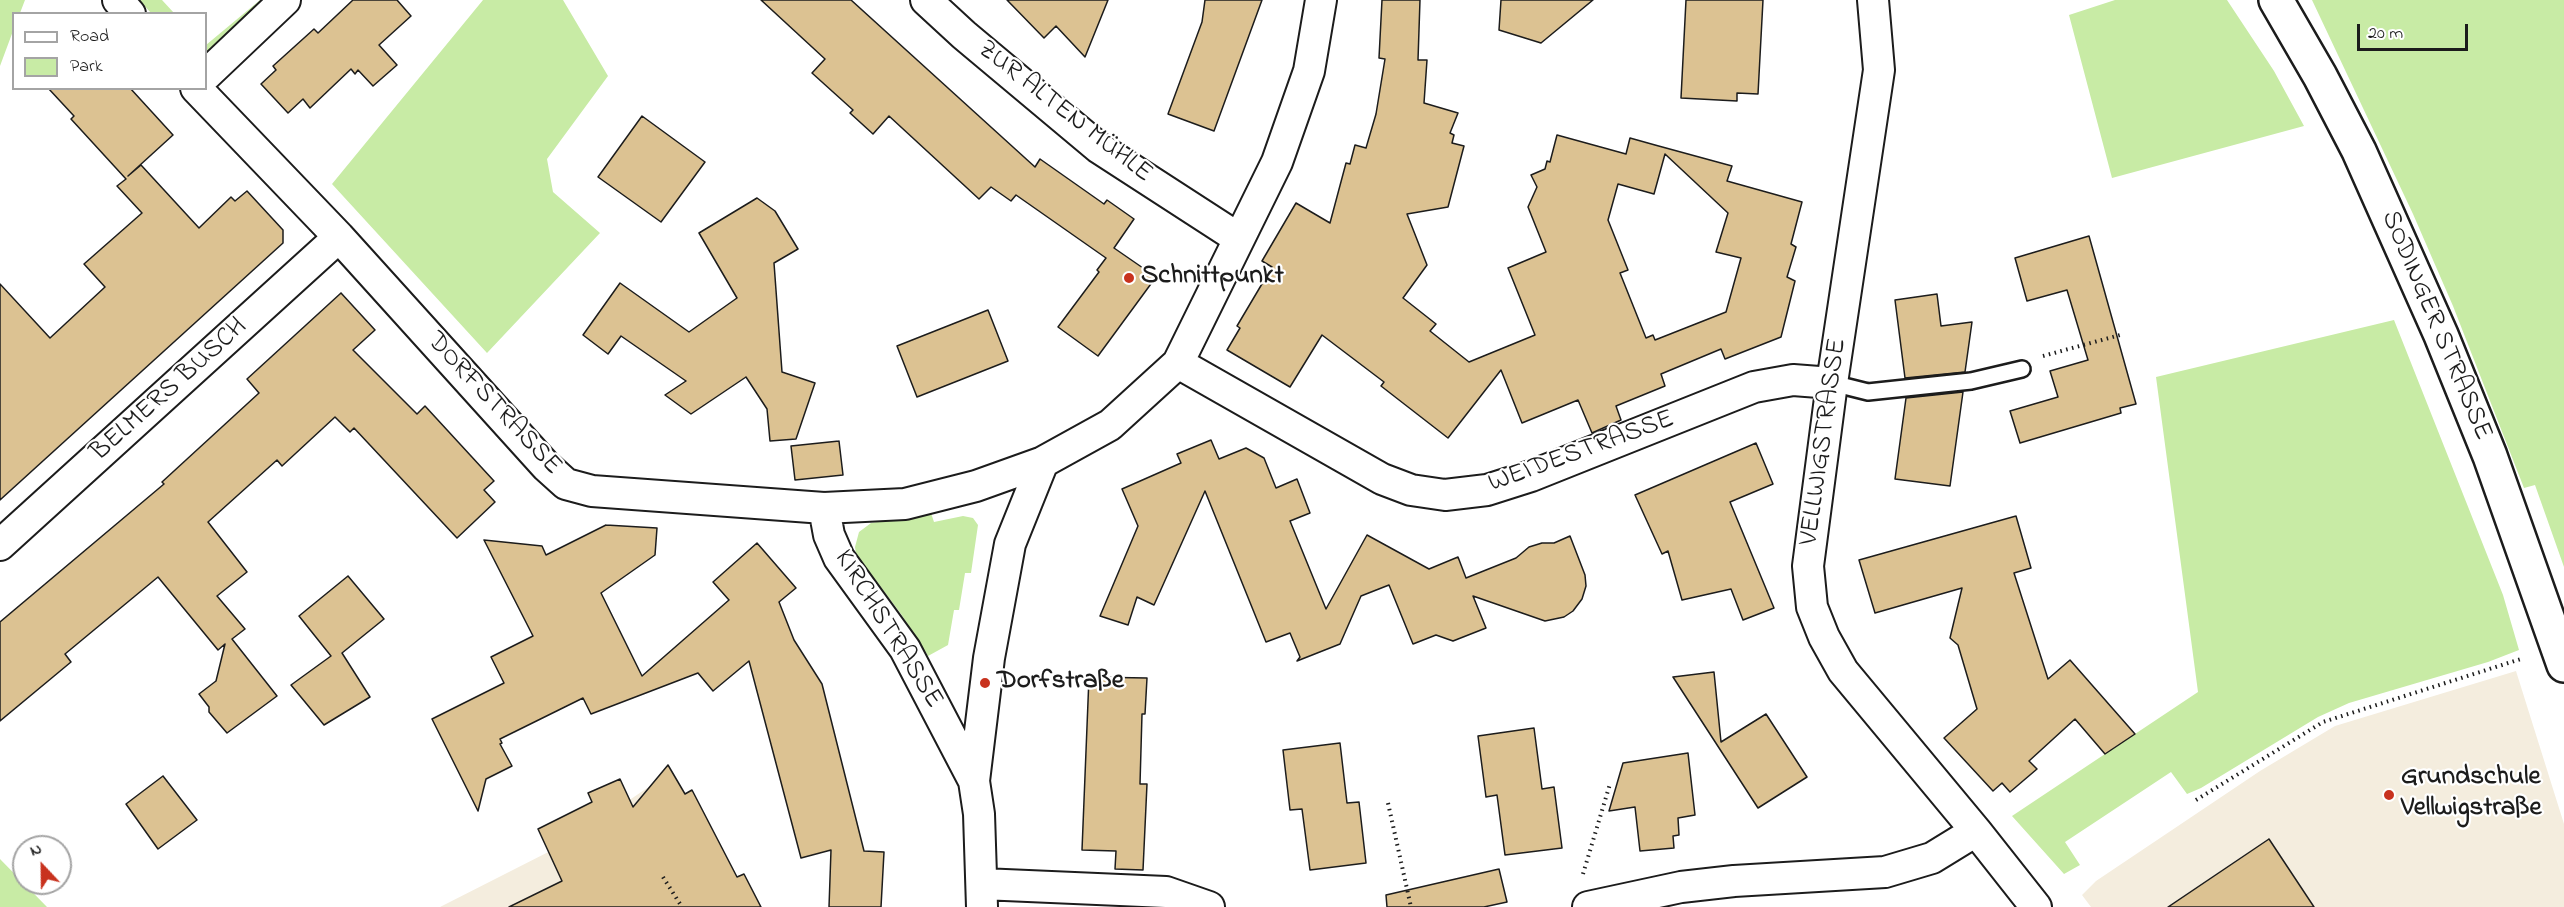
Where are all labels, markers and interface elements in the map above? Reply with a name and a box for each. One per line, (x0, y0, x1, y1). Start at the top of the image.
legend (12, 12, 207, 90)
scale bar (2360, 12, 2471, 50)
text: 20 m (2368, 21, 2403, 47)
text: Road (70, 24, 109, 50)
street label: ZUR ALTEN MÜHLE (970, 35, 1158, 191)
text: Park (70, 54, 103, 80)
street label: SODINGER STRASSE (2372, 206, 2498, 446)
place label: Schnittpunkt (1141, 262, 1284, 294)
marker: Schnittpunkt (1122, 271, 1136, 285)
street label: BELMERS BUSCH (85, 312, 255, 470)
street label: DORFSTRASSE (418, 327, 568, 483)
street label: VELLWIGSTRASSE (1794, 336, 1856, 548)
street label: WEIDESTRASSE (1485, 404, 1679, 502)
street label: KIRCHSTRASSE (825, 545, 949, 715)
place label: Dorfstraße (997, 667, 1124, 699)
marker: Dorfstraße (978, 676, 992, 690)
place label: Grundschule Vellwigstraße (2401, 763, 2542, 826)
marker: Grundschule Vellwigstraße (2382, 788, 2396, 802)
north arrow (12, 835, 72, 895)
text: N (26, 837, 46, 863)

